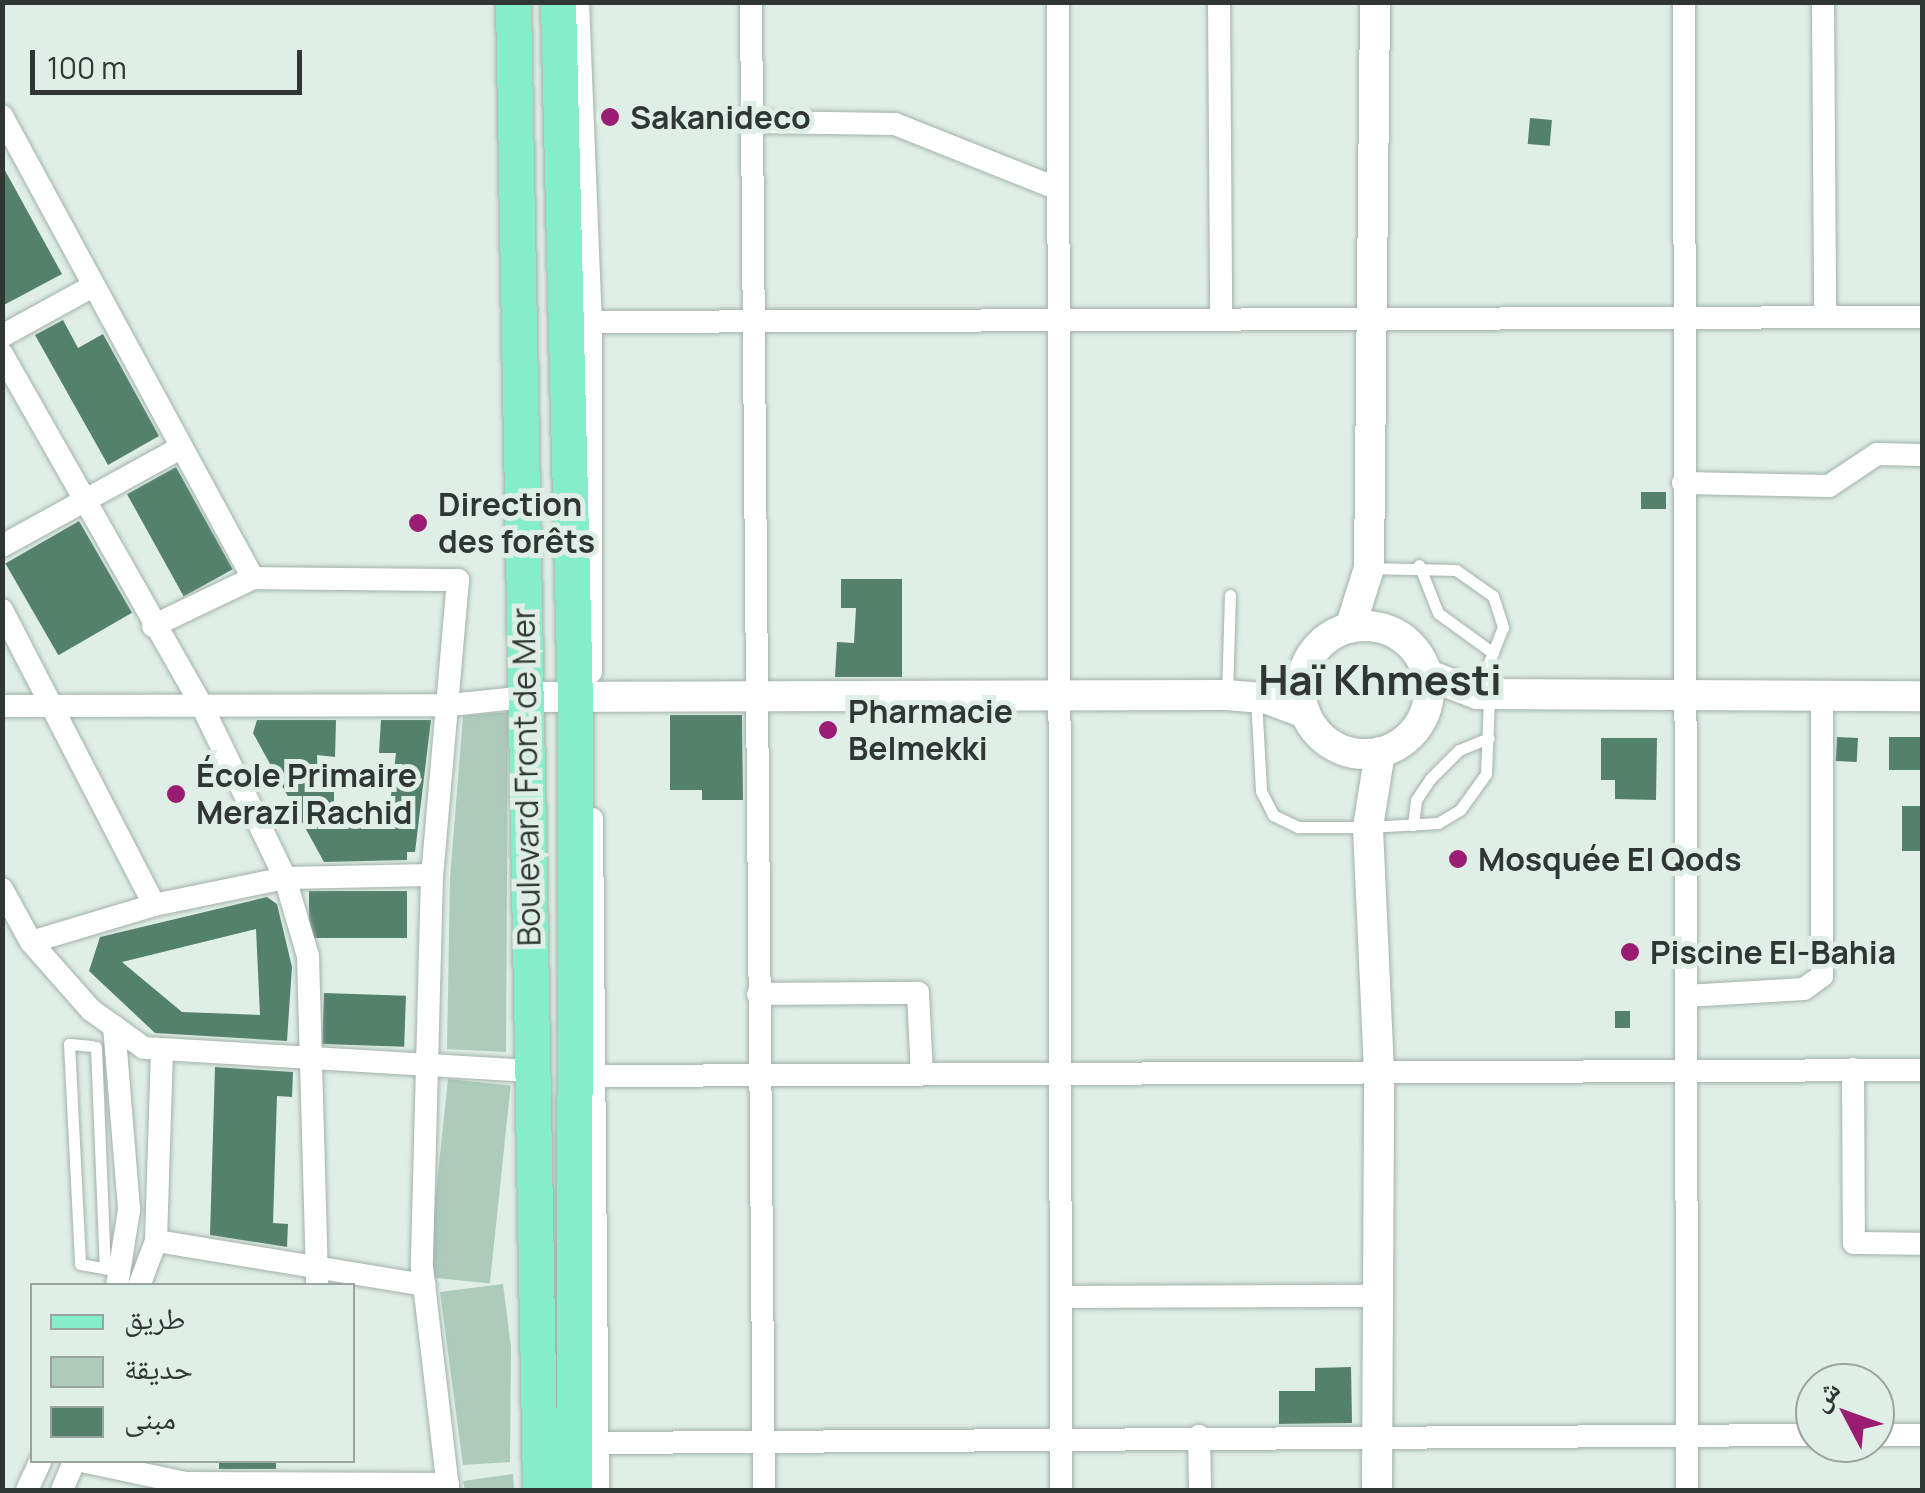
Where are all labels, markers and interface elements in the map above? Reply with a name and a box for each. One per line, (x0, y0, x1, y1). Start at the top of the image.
scale bar (35, 30, 308, 92)
text: 100 m (47, 47, 127, 88)
place label: Sakanideco (630, 98, 811, 136)
marker: Sakanideco (599, 106, 621, 128)
place label: Direction des forêts (438, 486, 595, 561)
marker: Direction des forêts (407, 512, 429, 534)
street label: Boulevard Front de Mer (504, 607, 548, 947)
district label: Haï Khmesti (1258, 654, 1502, 704)
place label: Pharmacie Belmekki (848, 693, 1013, 768)
marker: Pharmacie Belmekki (817, 719, 839, 741)
place label: École Primaire Merazi Rachid (196, 757, 417, 832)
marker: École Primaire Merazi Rachid (165, 783, 187, 805)
place label: Mosquée El Qods (1478, 840, 1742, 878)
marker: Mosquée El Qods (1447, 848, 1469, 870)
place label: Piscine El-Bahia (1650, 933, 1896, 971)
marker: Piscine El-Bahia (1619, 941, 1641, 963)
legend (30, 1283, 355, 1463)
text: طريق (124, 1297, 185, 1338)
text: حديقة (124, 1347, 193, 1388)
north arrow (1795, 1363, 1895, 1463)
text: ش (1800, 1371, 1848, 1418)
text: مبنى (124, 1397, 176, 1438)

